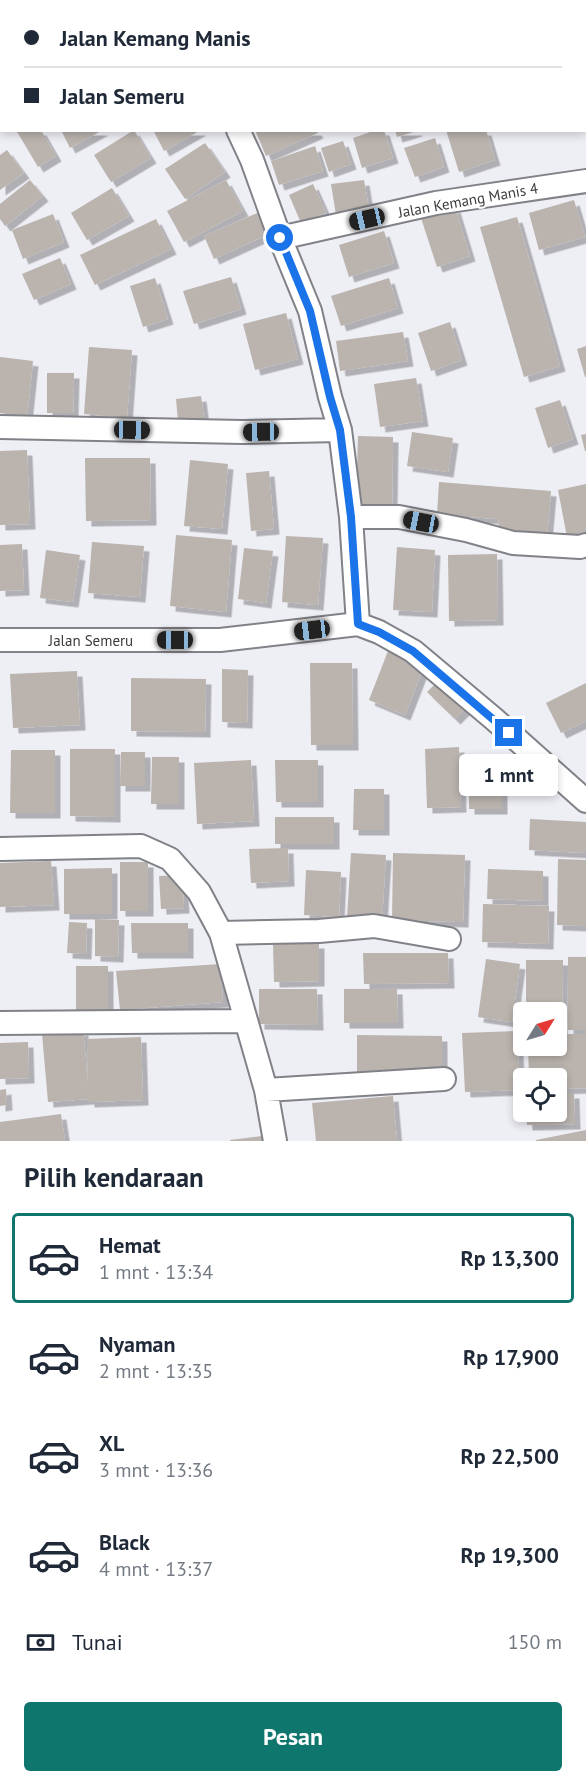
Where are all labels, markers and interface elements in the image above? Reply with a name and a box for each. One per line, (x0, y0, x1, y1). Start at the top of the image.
text: Jalan Kemang Manis (60, 24, 251, 52)
text: Jalan Semeru (60, 82, 184, 110)
street label: Jalan Kemang Manis 4 (396, 178, 539, 222)
car (347, 206, 387, 232)
route start (266, 224, 293, 251)
car (114, 421, 150, 439)
car (243, 423, 279, 441)
car (402, 510, 440, 534)
car (293, 619, 331, 641)
street label: Jalan Semeru (48, 631, 133, 650)
car (157, 631, 193, 649)
route end (495, 719, 522, 746)
callout: 1 mnt (460, 754, 558, 796)
text: 1 mnt (483, 762, 534, 788)
north arrow (513, 1002, 567, 1056)
map controls (513, 1002, 567, 1122)
button: locate (513, 1068, 567, 1122)
text: Pilih kendaraan (24, 1160, 204, 1194)
icon: car (27, 1231, 81, 1285)
text: Hemat (99, 1231, 161, 1259)
text: Rp 13,300 (460, 1244, 559, 1272)
text: 1 mnt · 13:34 (99, 1259, 213, 1285)
icon: car (27, 1330, 81, 1384)
text: Nyaman (99, 1330, 176, 1358)
text: Rp 17,900 (463, 1343, 559, 1371)
text: 2 mnt · 13:35 (99, 1358, 213, 1384)
icon: car (27, 1429, 81, 1483)
text: XL (99, 1429, 124, 1457)
text: Rp 22,500 (460, 1442, 559, 1470)
text: 3 mnt · 13:36 (99, 1457, 213, 1483)
icon: car (27, 1528, 81, 1582)
text: Black (99, 1528, 150, 1556)
text: Rp 19,300 (460, 1541, 559, 1569)
text: 4 mnt · 13:37 (99, 1556, 213, 1582)
icon: cash (24, 1626, 57, 1659)
text: Tunai (72, 1628, 123, 1656)
text: 150 m (508, 1629, 562, 1655)
button: Pesan (24, 1702, 562, 1771)

